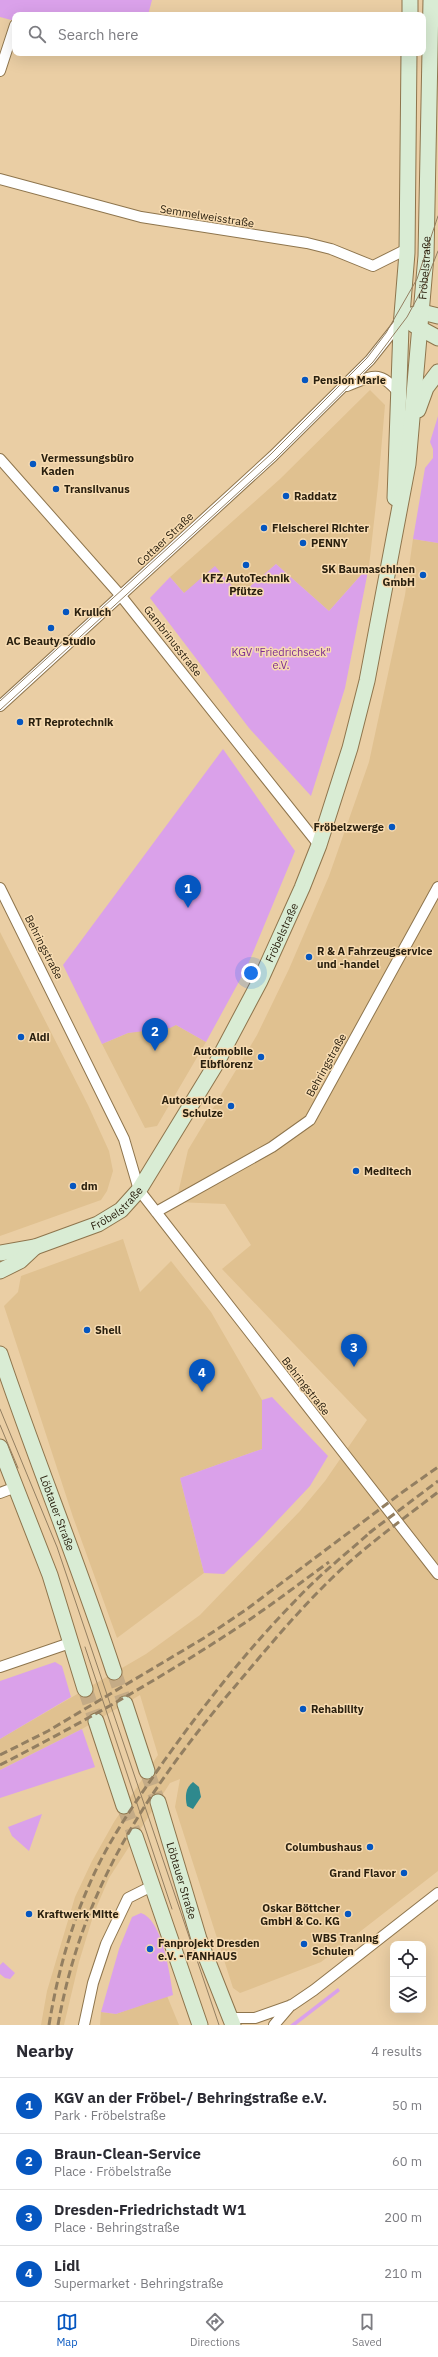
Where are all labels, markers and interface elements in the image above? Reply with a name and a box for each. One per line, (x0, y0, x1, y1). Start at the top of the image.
search box (12, 12, 426, 56)
icon: search (26, 23, 48, 45)
text: Search here (58, 25, 138, 44)
street label: Semmelweisstraße (159, 202, 255, 230)
street label: Fröbelstraße (415, 236, 433, 300)
place label: Pension Marie (313, 373, 386, 387)
marker: Pension Marie (300, 375, 310, 385)
place label: Vermessungsbüro Kaden (41, 451, 134, 478)
marker: Vermessungsbüro Kaden (28, 459, 38, 469)
place label: Transilvanus (64, 482, 130, 496)
marker: Transilvanus (51, 484, 61, 494)
place label: Raddatz (294, 489, 337, 503)
marker: Raddatz (281, 491, 291, 501)
street label: Cottaer Straße (134, 509, 196, 569)
place label: Fleischerei Richter (272, 521, 370, 535)
marker: Fleischerei Richter (259, 523, 269, 533)
place label: PENNY (311, 536, 349, 550)
marker: PENNY (298, 538, 308, 548)
marker: KFZ AutoTechnik Pfütze (241, 560, 251, 570)
place label: SK Baumaschinen GmbH (321, 562, 415, 589)
marker: SK Baumaschinen GmbH (418, 570, 428, 580)
place label: KFZ AutoTechnik Pfütze (202, 571, 290, 598)
street label: Gambrinusstraße (141, 603, 205, 679)
place label: Krulich (74, 605, 111, 619)
marker: Krulich (61, 607, 71, 617)
marker: AC Beauty Studio (46, 623, 56, 633)
place label: AC Beauty Studio (6, 634, 96, 648)
park label: KGV "Friedrichseck" e.V. (231, 645, 331, 672)
place label: RT Reprotechnik (28, 715, 114, 729)
marker: RT Reprotechnik (15, 717, 25, 727)
place label: Fröbelzwerge (314, 820, 384, 834)
marker: Fröbelzwerge (387, 822, 397, 832)
pin: 1 (175, 875, 201, 908)
street label: Fröbelstraße (262, 901, 301, 965)
street label: Behringstraße (22, 912, 66, 982)
place label: R & A Fahrzeugservice und -handel (317, 944, 432, 971)
marker: R & A Fahrzeugservice und -handel (304, 952, 314, 962)
your location (241, 963, 261, 983)
pin: 2 (142, 1018, 168, 1051)
place label: Aldi (29, 1030, 50, 1044)
street label: Behringstraße (303, 1031, 349, 1099)
marker: Aldi (16, 1032, 26, 1042)
place label: Automobile Elbflorenz (193, 1044, 253, 1071)
marker: Automobile Elbflorenz (256, 1052, 266, 1062)
place label: Autoservice Schulze (161, 1093, 223, 1120)
marker: Autoservice Schulze (226, 1101, 236, 1111)
place label: Meditech (364, 1164, 412, 1178)
marker: Meditech (351, 1166, 361, 1176)
place label: dm (81, 1179, 98, 1193)
marker: dm (68, 1181, 78, 1191)
street label: Fröbelstraße (89, 1184, 146, 1233)
place label: Shell (95, 1323, 122, 1337)
marker: Shell (82, 1325, 92, 1335)
pin: 3 (341, 1334, 367, 1367)
street label: Behringstraße (279, 1354, 333, 1418)
pin: 4 (189, 1359, 215, 1392)
street label: Löbtauer Straße (37, 1473, 78, 1553)
place label: Rehability (311, 1702, 364, 1716)
marker: Rehability (298, 1704, 308, 1714)
street label: Löbtauer Straße (163, 1840, 200, 1921)
place label: Columbushaus (285, 1840, 362, 1854)
marker: Columbushaus (365, 1842, 375, 1852)
place label: Grand Flavor (329, 1866, 397, 1880)
marker: Grand Flavor (399, 1868, 409, 1878)
place label: Oskar Böttcher GmbH & Co. KG (260, 1901, 341, 1928)
place label: Kraftwerk Mitte (37, 1907, 119, 1921)
marker: Kraftwerk Mitte (24, 1909, 34, 1919)
marker: Oskar Böttcher GmbH & Co. KG (343, 1909, 353, 1919)
place label: WBS Traning Schulen (312, 1931, 379, 1958)
place label: Fanprojekt Dresden e.V. - FANHAUS (158, 1936, 260, 1963)
marker: WBS Traning Schulen (299, 1939, 309, 1949)
map controls (390, 1941, 426, 2013)
button: locate (390, 1941, 426, 1977)
marker: Fanprojekt Dresden e.V. - FANHAUS (145, 1944, 155, 1954)
button: layers (390, 1977, 426, 2013)
text: Nearby (16, 2040, 74, 2062)
text: 4 results (371, 2043, 422, 2060)
text: KGV an der Fröbel-/ Behringstraße e.V. (54, 2088, 327, 2107)
text: 1 (25, 2097, 33, 2114)
text: 50 m (392, 2097, 422, 2114)
text: Park · Fröbelstraße (54, 2107, 166, 2124)
text: Braun-Clean-Service (54, 2144, 201, 2163)
text: 2 (25, 2153, 33, 2170)
text: 60 m (392, 2153, 422, 2170)
text: Place · Fröbelstraße (54, 2163, 171, 2180)
text: Dresden-Friedrichstadt W1 (54, 2200, 246, 2219)
text: 3 (25, 2209, 33, 2226)
text: 200 m (384, 2209, 422, 2226)
text: Place · Behringstraße (54, 2219, 180, 2236)
text: Lidl (54, 2256, 80, 2275)
text: 4 (25, 2265, 33, 2282)
text: 210 m (384, 2265, 422, 2282)
text: Supermarket · Behringstraße (54, 2275, 223, 2292)
tab: Map (56, 2311, 78, 2349)
tab: Directions (190, 2311, 240, 2349)
tab: Saved (352, 2311, 382, 2349)

